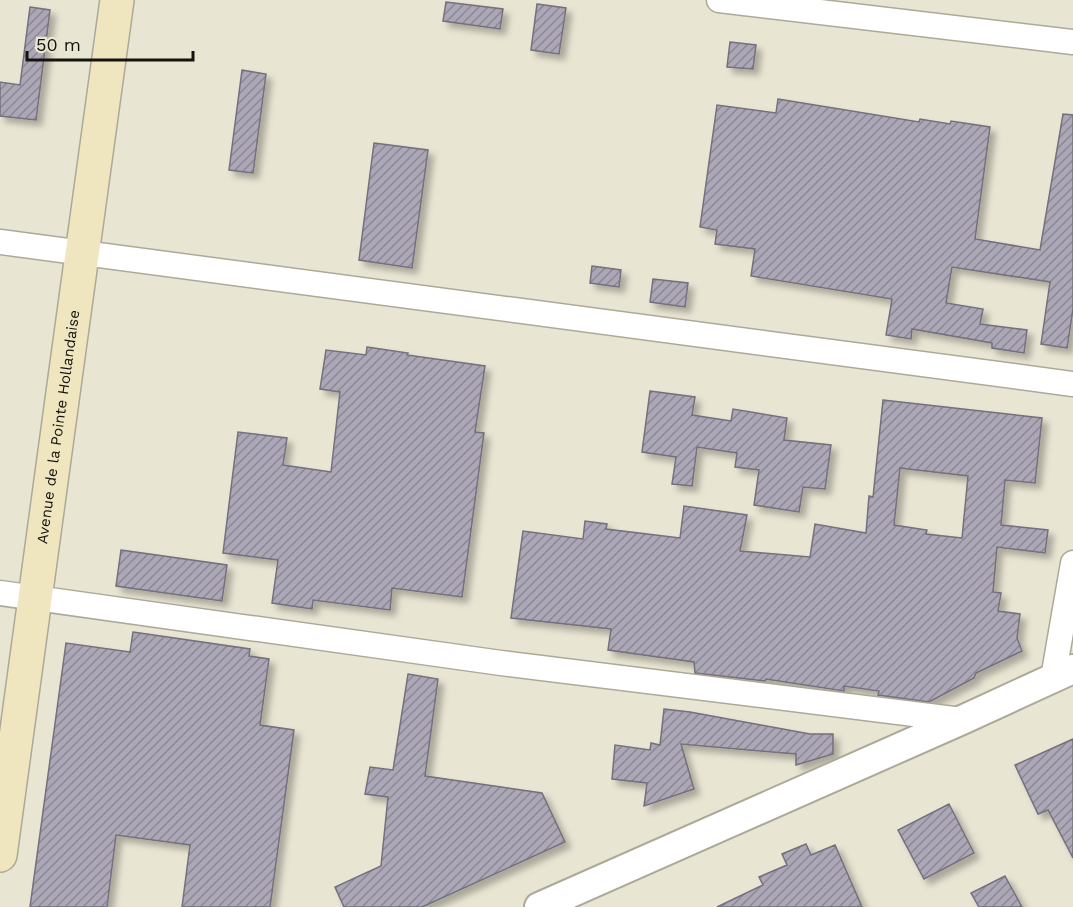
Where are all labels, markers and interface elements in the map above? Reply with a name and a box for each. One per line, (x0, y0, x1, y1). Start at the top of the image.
scale bar (27, 24, 194, 62)
text: 50 m (36, 34, 81, 55)
street label: Avenue de la Pointe Hollandaise (33, 309, 83, 545)

